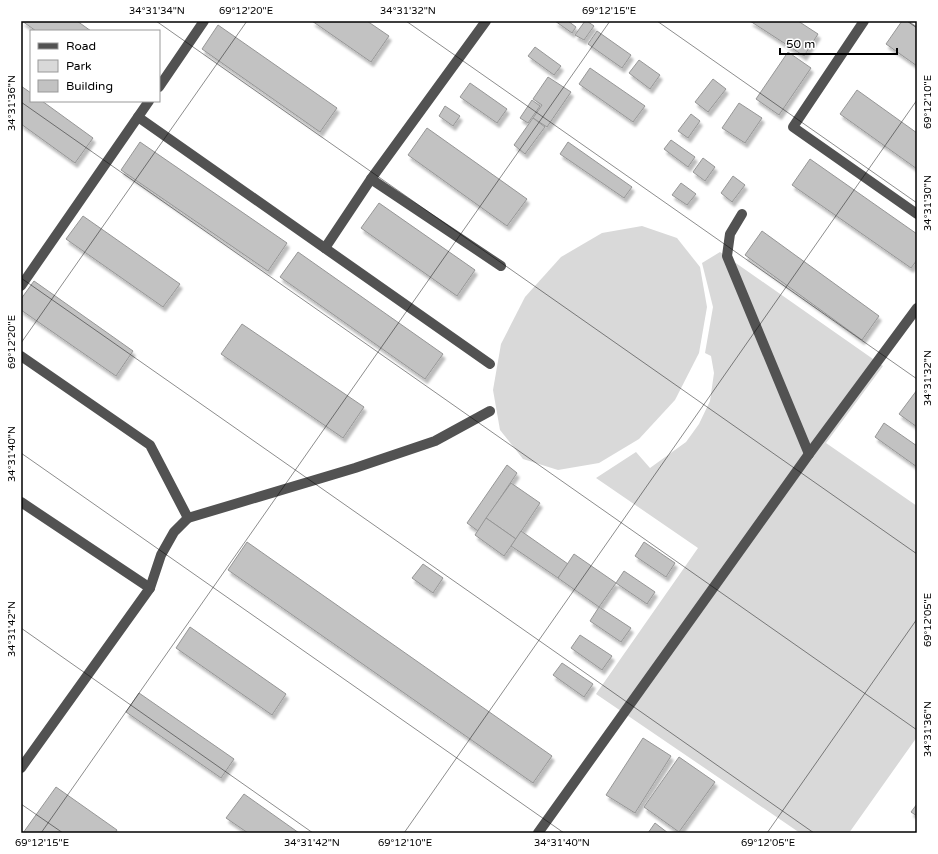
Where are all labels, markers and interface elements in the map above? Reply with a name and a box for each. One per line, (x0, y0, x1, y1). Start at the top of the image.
text: 34°31'34"N (129, 5, 185, 17)
text: 69°12'20"E (219, 5, 273, 17)
text: 34°31'32"N (380, 5, 436, 17)
text: 69°12'15"E (582, 5, 636, 17)
legend (30, 30, 160, 102)
scale bar (780, 30, 897, 56)
text: 50 m (786, 37, 815, 51)
text: Road (66, 39, 96, 53)
text: Park (66, 59, 92, 73)
text: 34°31'36"N (6, 75, 18, 131)
text: 69°12'10"E (922, 75, 934, 129)
text: Building (66, 79, 113, 93)
text: 34°31'30"N (922, 175, 934, 231)
text: 69°12'20"E (6, 315, 18, 369)
text: 34°31'32"N (922, 350, 934, 406)
text: 34°31'40"N (6, 426, 18, 482)
text: 69°12'05"E (922, 593, 934, 647)
text: 34°31'42"N (6, 601, 18, 657)
text: 34°31'36"N (922, 701, 934, 757)
text: 69°12'15"E (15, 837, 69, 849)
text: 34°31'42"N (284, 837, 340, 849)
text: 69°12'10"E (378, 837, 432, 849)
text: 34°31'40"N (534, 837, 590, 849)
text: 69°12'05"E (741, 837, 795, 849)

